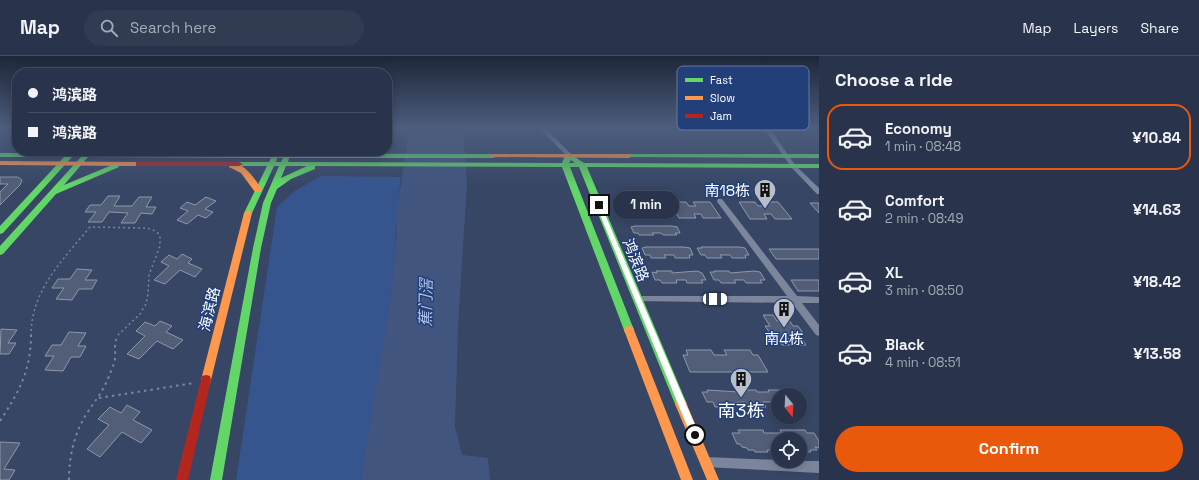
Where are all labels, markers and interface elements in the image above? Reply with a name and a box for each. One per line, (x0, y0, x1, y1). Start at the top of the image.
search box (84, 10, 364, 46)
text: Map (20, 15, 60, 40)
icon: search (98, 17, 120, 39)
text: Search here (130, 18, 216, 37)
text: Map (1022, 19, 1052, 37)
text: Layers (1074, 19, 1118, 37)
text: Share (1140, 19, 1179, 37)
legend (677, 66, 809, 130)
text: Choose a ride (835, 68, 953, 91)
text: Fast (710, 73, 733, 87)
text: 鸿滨路 (52, 85, 97, 104)
text: Slow (710, 91, 735, 105)
text: Jam (710, 109, 732, 123)
icon: car (837, 119, 873, 155)
text: Economy (885, 119, 952, 138)
text: 鸿滨路 (52, 123, 97, 142)
text: ¥10.84 (1132, 128, 1181, 147)
text: 1 min · 08:48 (885, 138, 961, 155)
building icon: 南18栋 (752, 177, 778, 210)
place label: 南18栋 (704, 181, 750, 200)
callout: 1 min (613, 191, 679, 219)
icon: car (837, 191, 873, 227)
text: Comfort (885, 191, 945, 210)
route end (590, 196, 608, 214)
text: 1 min (630, 196, 662, 213)
text: ¥14.63 (1133, 200, 1181, 219)
text: 2 min · 08:49 (885, 210, 963, 227)
street label: 鸿滨路 (619, 236, 653, 284)
icon: car (837, 263, 873, 299)
text: XL (885, 263, 903, 282)
text: ¥18.42 (1133, 272, 1181, 291)
water label: 蕉门滘 (415, 277, 437, 327)
text: 3 min · 08:50 (885, 282, 963, 299)
street label: 海滨路 (194, 285, 224, 333)
car (703, 293, 727, 305)
building icon: 南4栋 (771, 296, 797, 329)
place label: 南4栋 (764, 329, 804, 348)
icon: car (837, 335, 873, 371)
text: Black (885, 335, 925, 354)
text: ¥13.58 (1133, 344, 1181, 363)
text: 4 min · 08:51 (885, 354, 961, 371)
building icon: 南3栋 (728, 366, 754, 399)
north arrow (771, 388, 807, 424)
map controls (771, 388, 807, 468)
place label: 南3栋 (718, 399, 764, 422)
route start (686, 426, 704, 444)
button: Confirm (835, 426, 1183, 472)
button: locate (771, 432, 807, 468)

